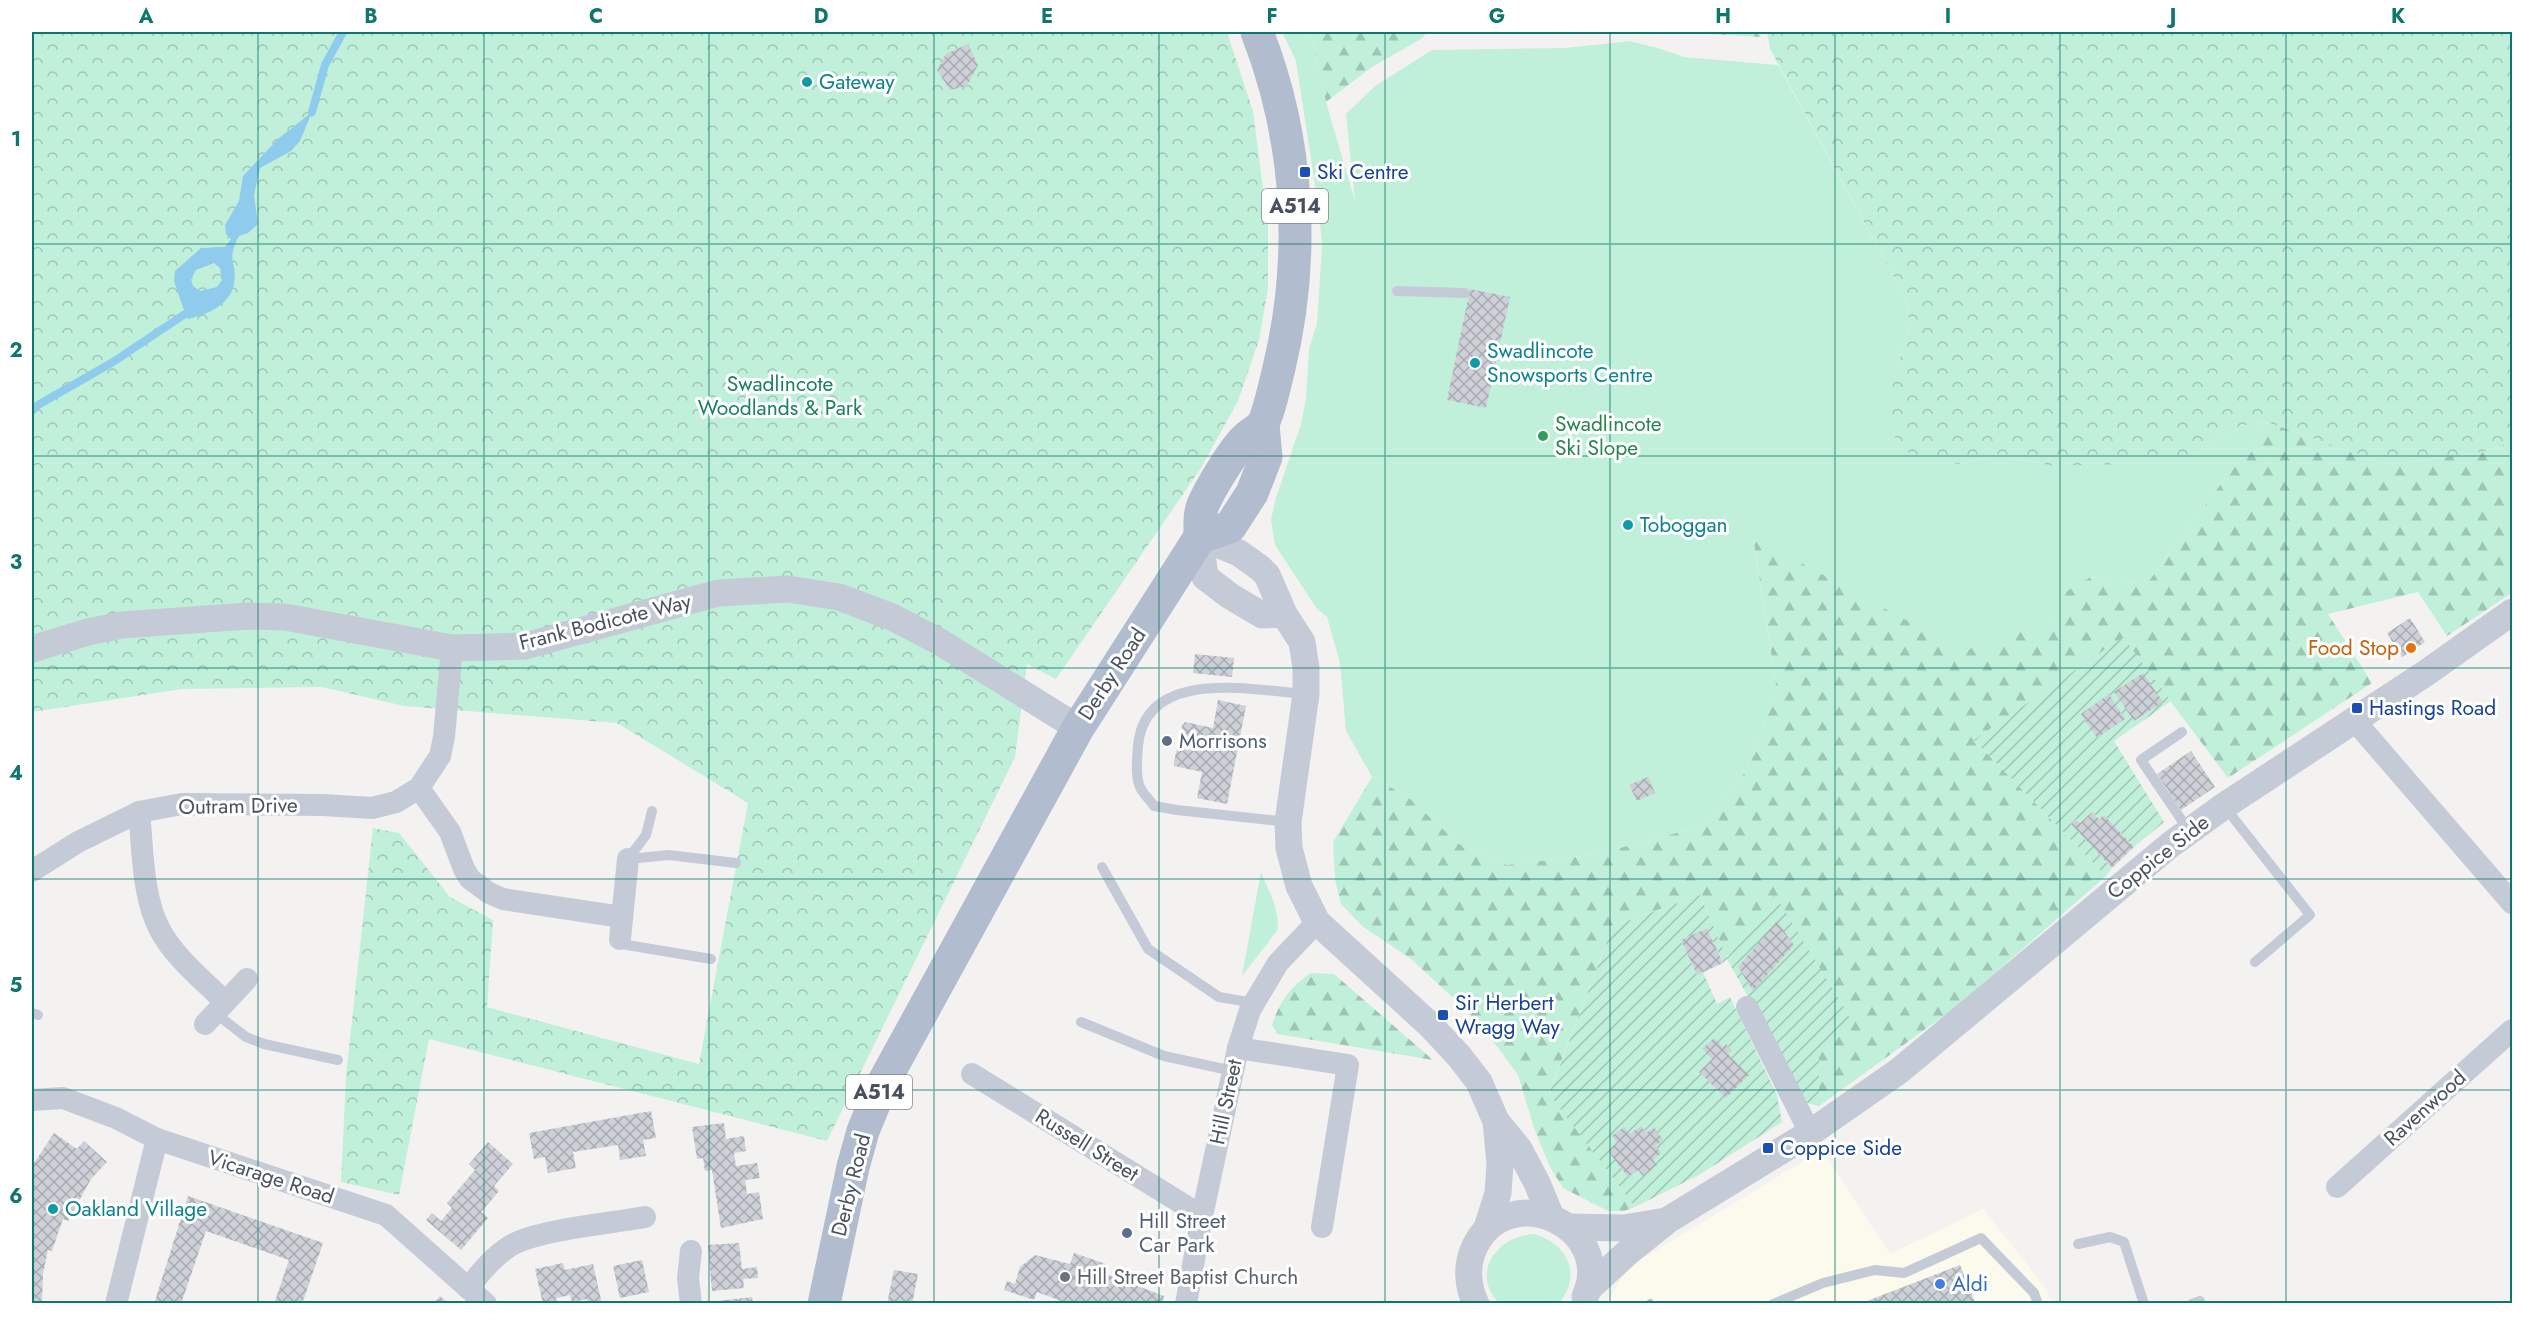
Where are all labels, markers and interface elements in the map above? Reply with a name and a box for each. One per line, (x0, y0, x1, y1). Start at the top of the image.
text: A (138, 2, 154, 31)
text: B (364, 2, 378, 31)
text: C (589, 2, 603, 31)
text: D (814, 2, 828, 31)
text: E (1041, 2, 1053, 31)
text: F (1266, 2, 1278, 31)
text: G (1489, 2, 1505, 31)
text: H (1715, 2, 1731, 31)
text: I (1945, 2, 1951, 31)
text: J (2166, 2, 2176, 31)
text: K (2391, 2, 2405, 31)
place label: Gateway (819, 67, 895, 97)
marker: Gateway (800, 75, 814, 89)
text: 1 (11, 125, 21, 154)
place label: Ski Centre (1317, 157, 1409, 187)
marker: Ski Centre (1298, 165, 1312, 179)
road number: A514 (1262, 189, 1328, 223)
text: 2 (9, 336, 23, 365)
place label: Swadlincote Snowsports Centre (1487, 336, 1653, 390)
marker: Swadlincote Snowsports Centre (1468, 356, 1482, 370)
park label: Swadlincote Woodlands & Park (698, 369, 863, 423)
place label: Swadlincote Ski Slope (1555, 409, 1662, 463)
marker: Swadlincote Ski Slope (1536, 429, 1550, 443)
place label: Toboggan (1640, 510, 1728, 540)
marker: Toboggan (1621, 518, 1635, 532)
text: 3 (10, 548, 22, 577)
street label: Frank Bodicote Way (516, 586, 695, 658)
street label: Derby Road (1071, 622, 1153, 726)
place label: Food Stop (2308, 633, 2399, 663)
marker: Food Stop (2404, 641, 2418, 655)
place label: Hastings Road (2369, 693, 2496, 723)
marker: Hastings Road (2350, 701, 2364, 715)
place label: Morrisons (1179, 726, 1267, 756)
marker: Morrisons (1160, 734, 1174, 748)
text: 4 (9, 759, 23, 788)
street label: Outram Drive (178, 790, 298, 822)
street label: Coppice Side (2101, 807, 2216, 906)
text: 5 (10, 971, 23, 1000)
place label: Sir Herbert Wragg Way (1455, 988, 1561, 1042)
marker: Sir Herbert Wragg Way (1436, 1008, 1450, 1022)
street label: Hill Street (1202, 1057, 1250, 1147)
street label: Ravenwood (2377, 1063, 2473, 1153)
road number: A514 (846, 1075, 912, 1109)
street label: Russell Street (1030, 1101, 1144, 1189)
street label: Derby Road (824, 1131, 878, 1239)
place label: Coppice Side (1780, 1133, 1902, 1163)
marker: Coppice Side (1761, 1141, 1775, 1155)
street label: Vicarage Road (204, 1142, 338, 1212)
text: 6 (9, 1182, 23, 1211)
place label: Oakland Village (65, 1194, 207, 1224)
marker: Oakland Village (46, 1202, 60, 1216)
place label: Hill Street Car Park (1139, 1206, 1226, 1260)
marker: Hill Street Car Park (1120, 1226, 1134, 1240)
place label: Hill Street Baptist Church (1077, 1262, 1298, 1292)
place label: Aldi (1952, 1269, 1988, 1299)
marker: Hill Street Baptist Church (1058, 1270, 1072, 1284)
marker: Aldi (1933, 1277, 1947, 1291)

